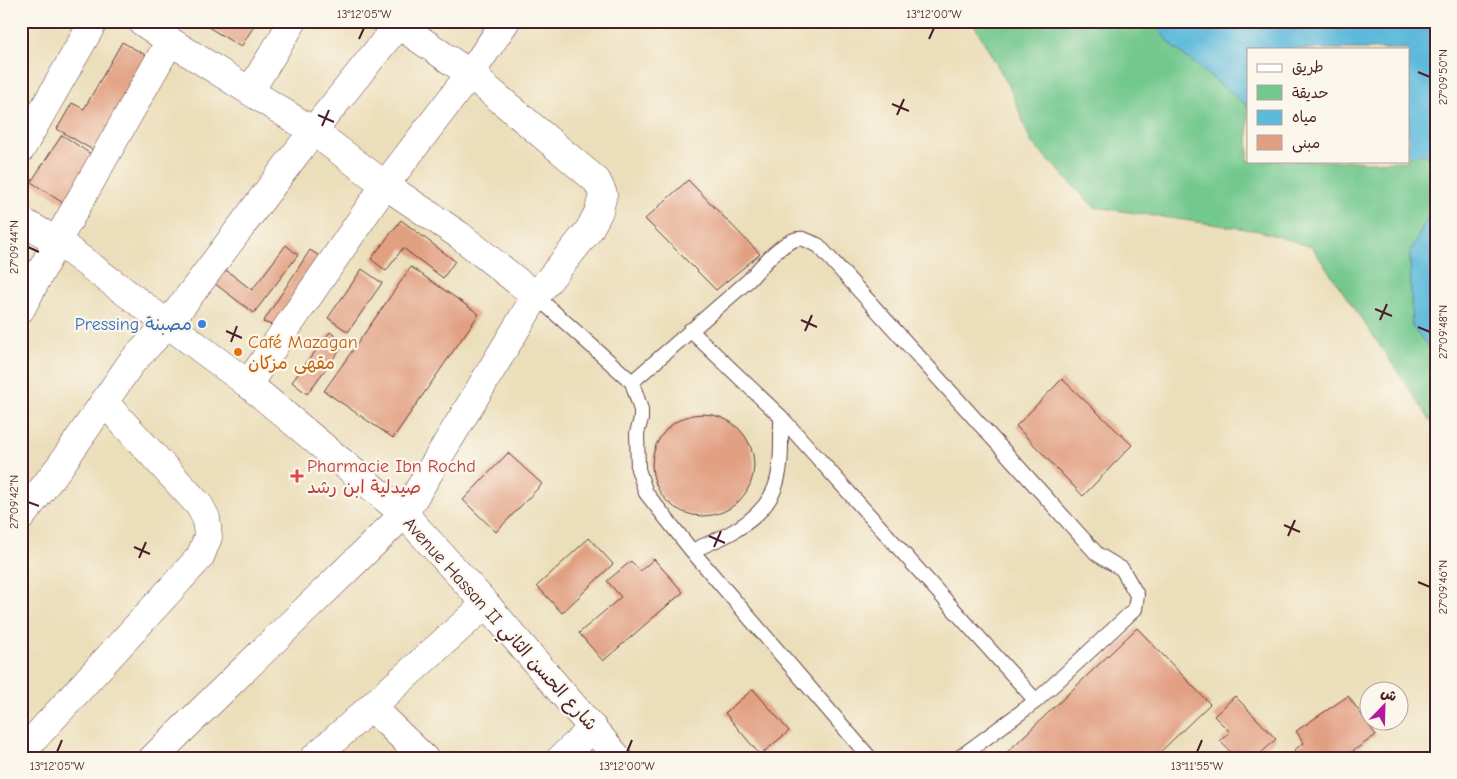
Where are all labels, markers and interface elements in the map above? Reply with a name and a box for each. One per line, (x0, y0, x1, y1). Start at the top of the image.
text: 13°12'05"W (337, 7, 392, 21)
text: 13°12'00"W (906, 7, 962, 21)
legend (1247, 48, 1410, 162)
text: 27°09'50"N (1436, 49, 1450, 105)
text: طريق (1292, 58, 1324, 76)
text: حديقة (1292, 84, 1329, 102)
text: مياه (1292, 108, 1317, 126)
text: مبنى (1292, 134, 1320, 153)
text: 27°09'44"N (7, 220, 21, 274)
text: 27°09'48"N (1436, 305, 1450, 359)
place label: Pressing مصبنة (75, 314, 192, 335)
marker: Pressing مصبنة (196, 318, 208, 330)
place label: Café Mazagan مقهى مزكان (248, 332, 358, 374)
marker: Café Mazagan مقهى مزكان (232, 346, 244, 358)
place label: Pharmacie Ibn Rochd صيدلية ابن رشد (307, 456, 476, 498)
marker: Pharmacie Ibn Rochd صيدلية ابن رشد (291, 470, 303, 482)
text: 27°09'42"N (7, 475, 21, 529)
street label: Avenue Hassan II شارع الحسن الثاني (395, 513, 601, 738)
text: 27°09'46"N (1436, 560, 1450, 614)
north arrow (1360, 682, 1410, 732)
text: ش (1378, 684, 1399, 705)
text: 13°12'05"W (30, 759, 85, 773)
text: 13°12'00"W (599, 759, 655, 773)
text: 13°11'55"W (1171, 759, 1224, 773)

